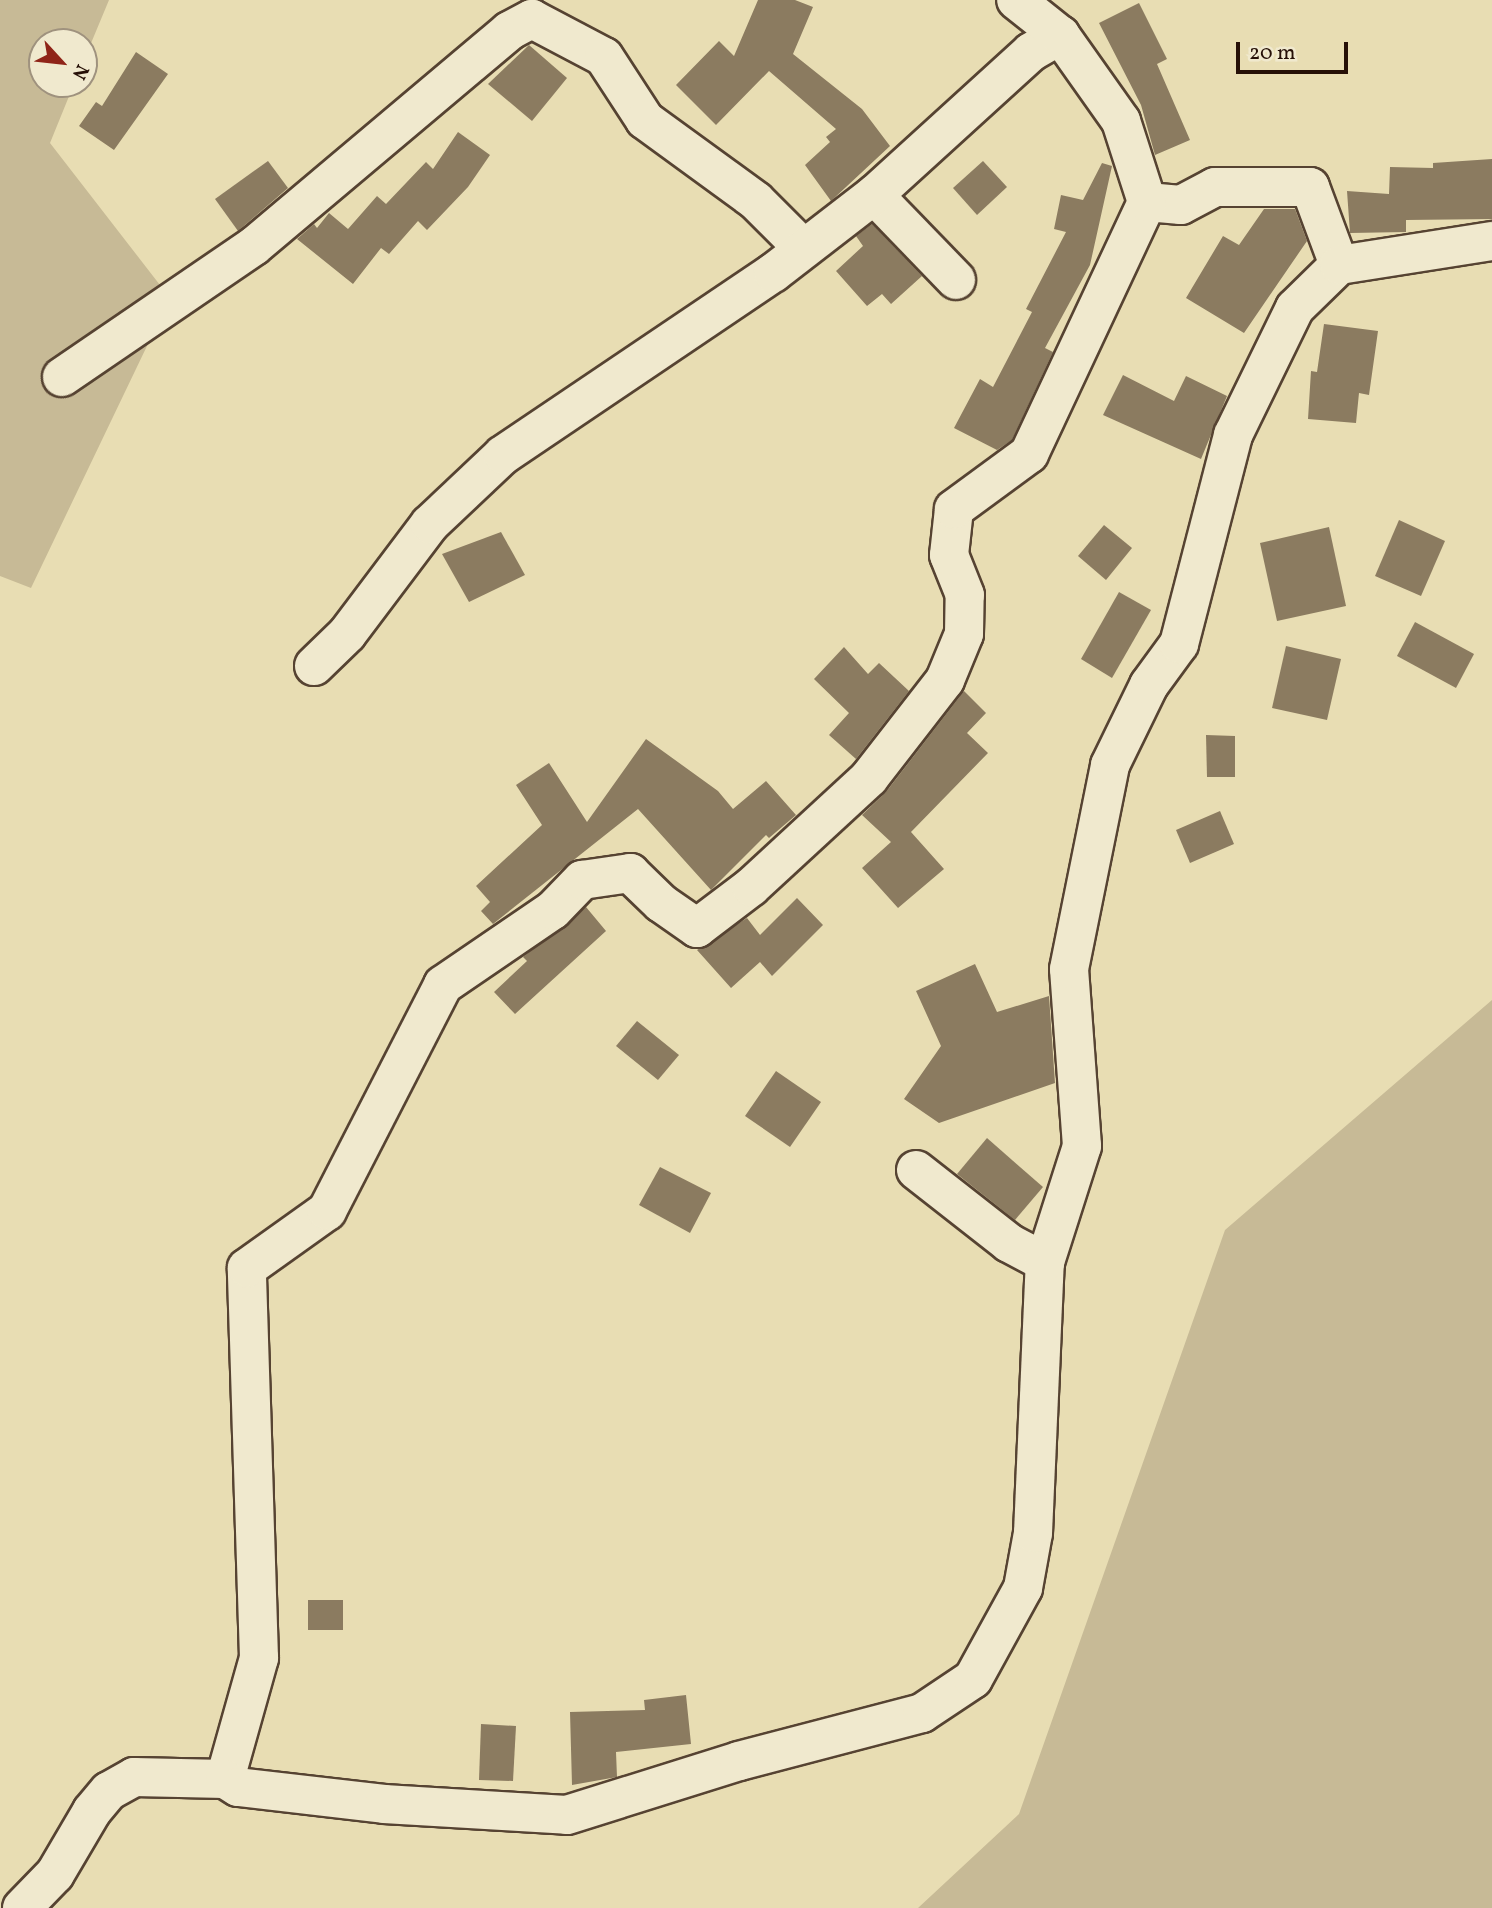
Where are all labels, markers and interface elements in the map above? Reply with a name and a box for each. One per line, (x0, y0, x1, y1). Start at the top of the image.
north arrow (28, 28, 98, 98)
scale bar (1240, 28, 1352, 72)
text: 20 m (1249, 39, 1295, 68)
text: N (65, 60, 95, 84)

